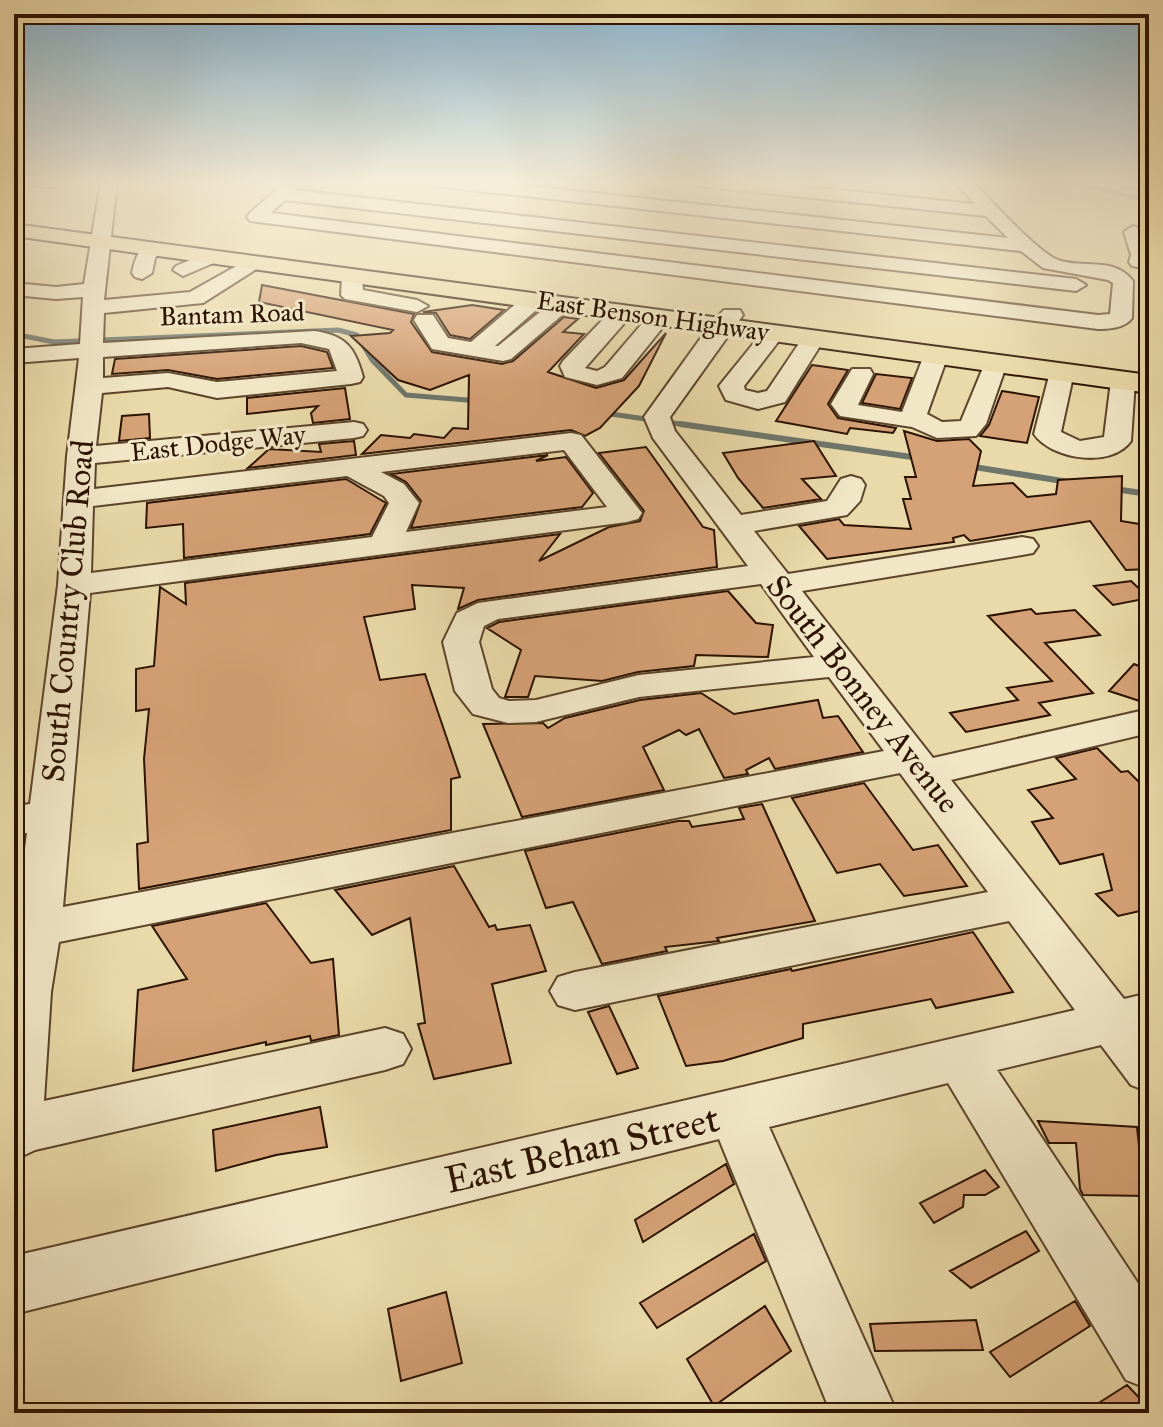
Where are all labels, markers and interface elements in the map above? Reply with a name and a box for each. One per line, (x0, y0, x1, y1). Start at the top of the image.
street label: East Benson Highway (535, 284, 772, 348)
street label: Bantam Road (159, 295, 305, 333)
street label: East Dodge Way (129, 418, 308, 468)
street label: South Country Club Road (34, 438, 102, 784)
street label: South Bonney Avenue (758, 567, 968, 821)
street label: East Behan Street (440, 1095, 724, 1203)

